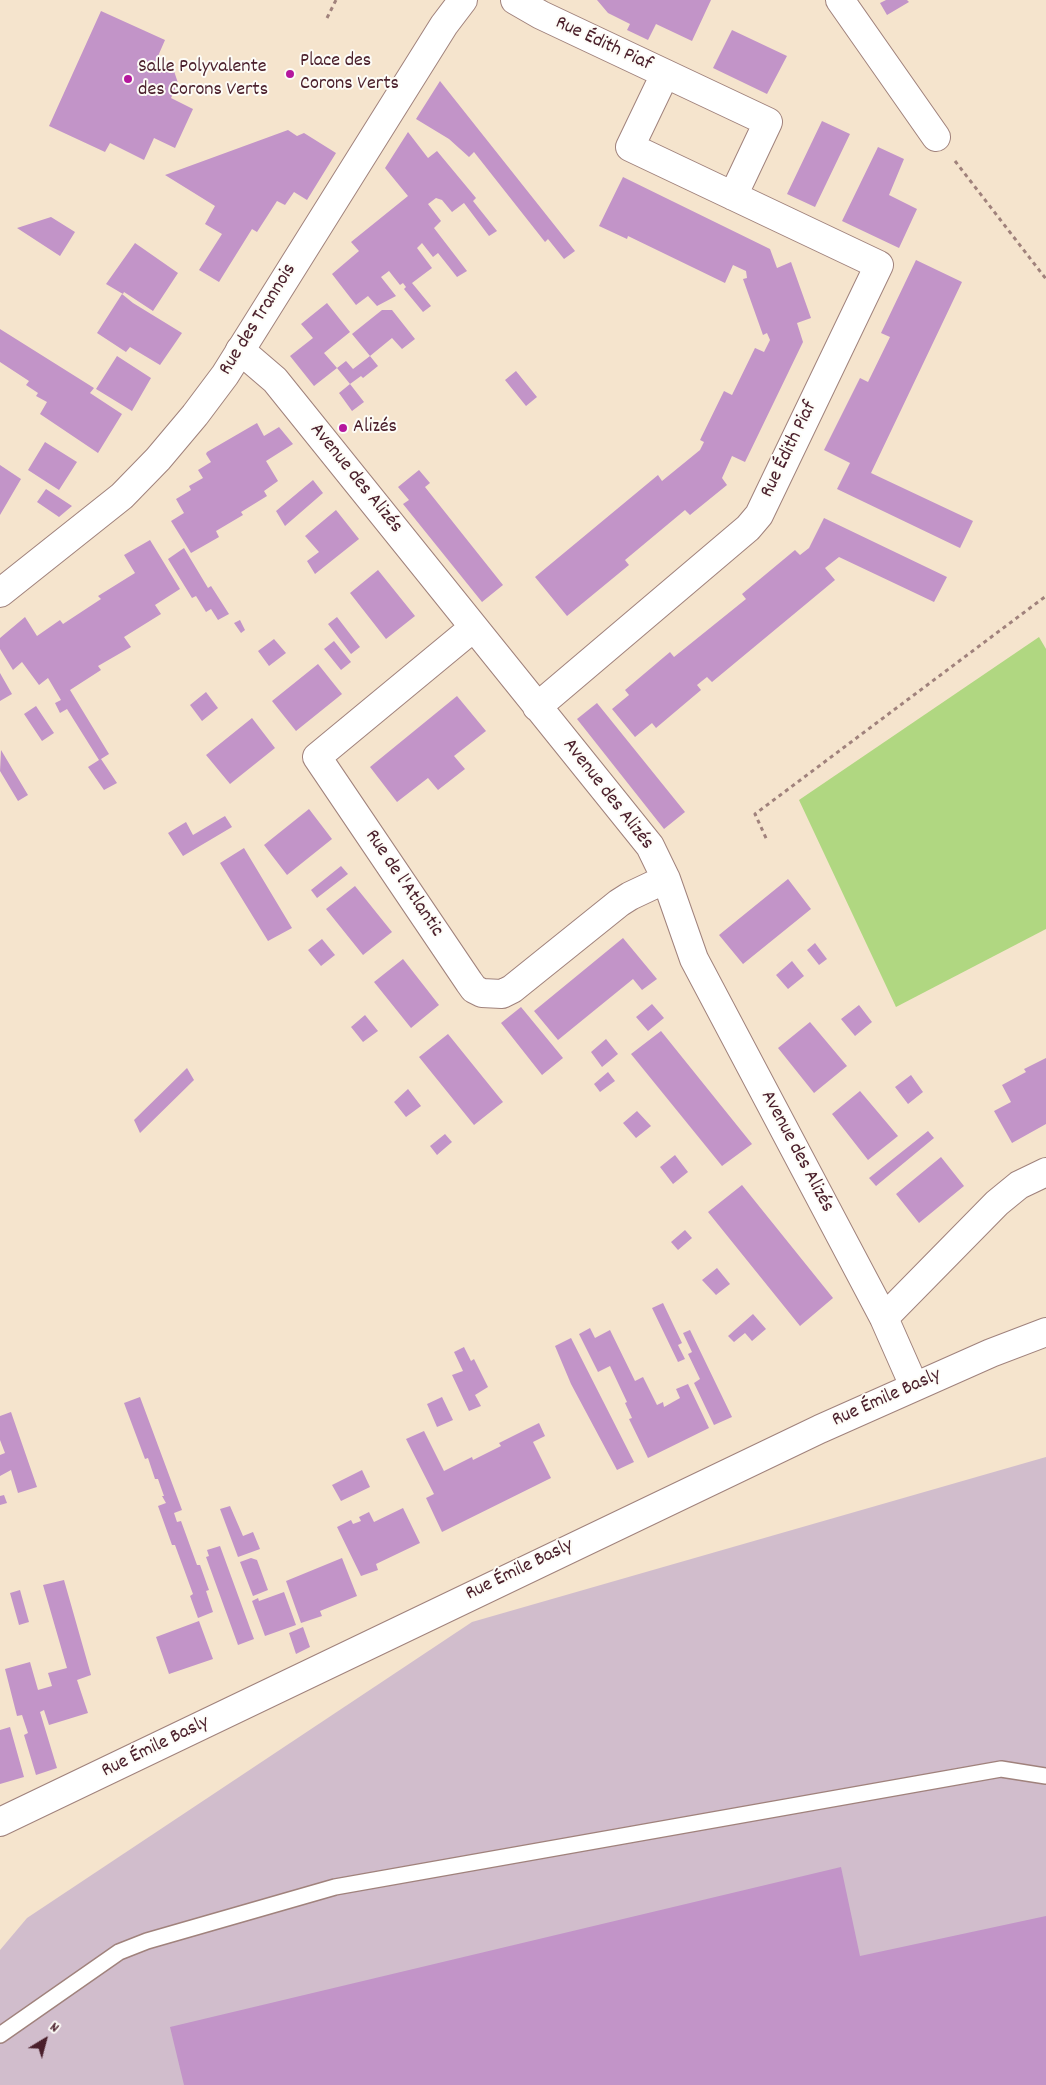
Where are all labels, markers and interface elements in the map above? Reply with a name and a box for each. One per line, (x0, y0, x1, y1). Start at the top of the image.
street label: Rue Édith Piaf (551, 12, 655, 78)
place label: Place des Corons Verts (300, 50, 399, 97)
place label: Salle Polyvalente des Corons Verts (138, 56, 268, 103)
marker: Place des Corons Verts (284, 68, 296, 80)
marker: Salle Polyvalente des Corons Verts (122, 73, 134, 85)
street label: Rue des Trannois (215, 260, 303, 380)
street label: Rue Édith Piaf (756, 398, 824, 502)
place label: Alizés (353, 416, 397, 440)
street label: Avenue des Alizés (303, 419, 407, 539)
marker: Alizés (337, 422, 349, 434)
street label: Avenue des Alizés (556, 735, 658, 855)
street label: Rue de l'Atlantic (358, 826, 448, 942)
street label: Avenue des Alizés (754, 1087, 838, 1217)
street label: Rue Émile Basly (829, 1364, 945, 1434)
street label: Rue Émile Basly (462, 1535, 578, 1607)
street label: Rue Émile Basly (98, 1712, 214, 1784)
north arrow (20, 2015, 70, 2065)
text: N (45, 2018, 63, 2038)

